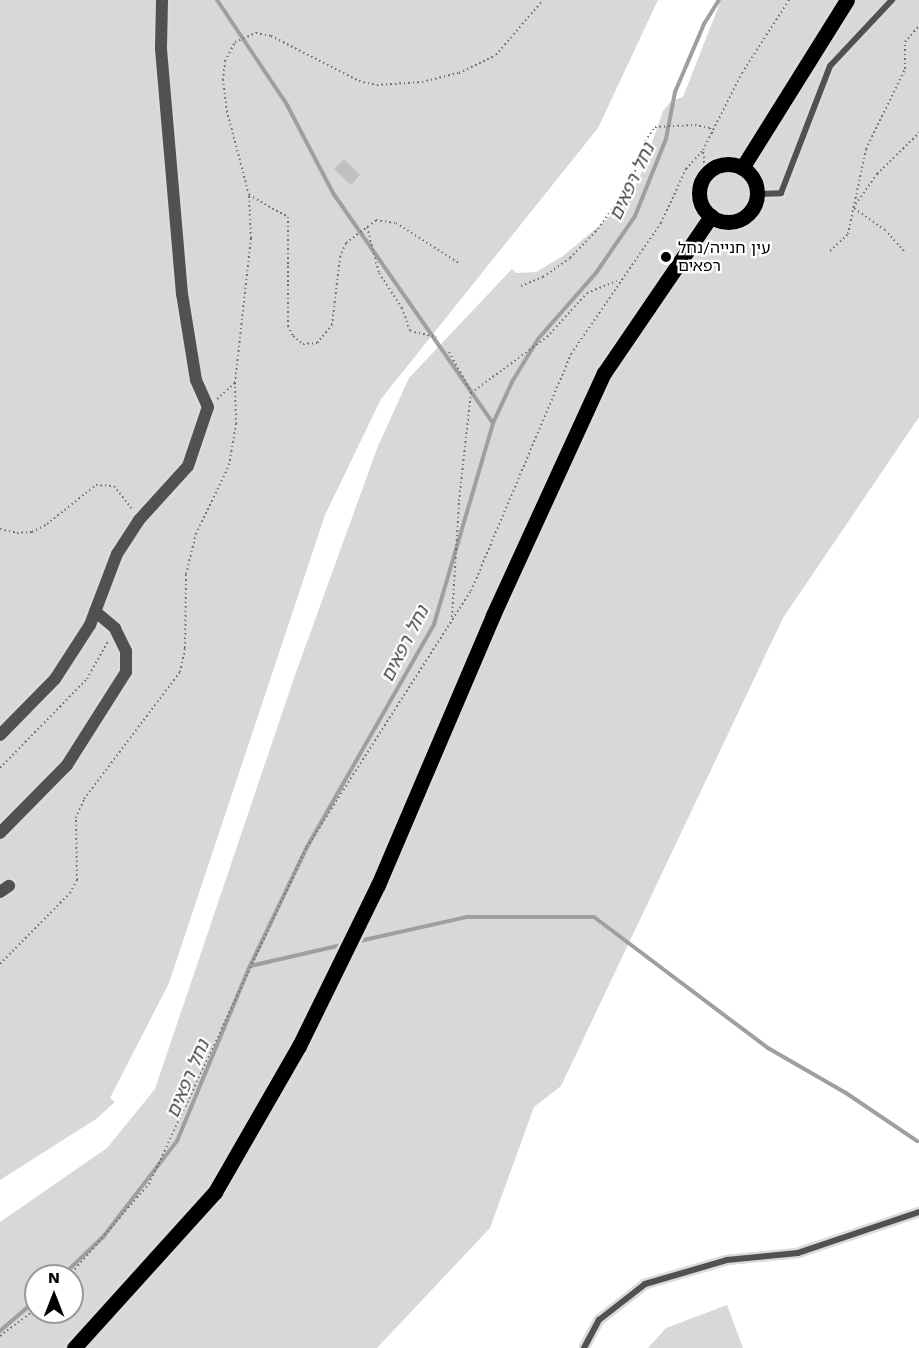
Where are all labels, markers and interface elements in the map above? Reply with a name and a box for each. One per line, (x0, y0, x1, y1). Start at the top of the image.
water label: נחל רפאים (605, 140, 659, 224)
place label: עין חנייה/נחל רפאים (678, 238, 771, 276)
marker: עין חנייה/נחל רפאים (659, 250, 673, 264)
water label: נחל רפאים (377, 602, 433, 686)
water label: נחל רפאים (162, 1037, 214, 1121)
north arrow (24, 1264, 84, 1324)
text: N (48, 1268, 60, 1287)

